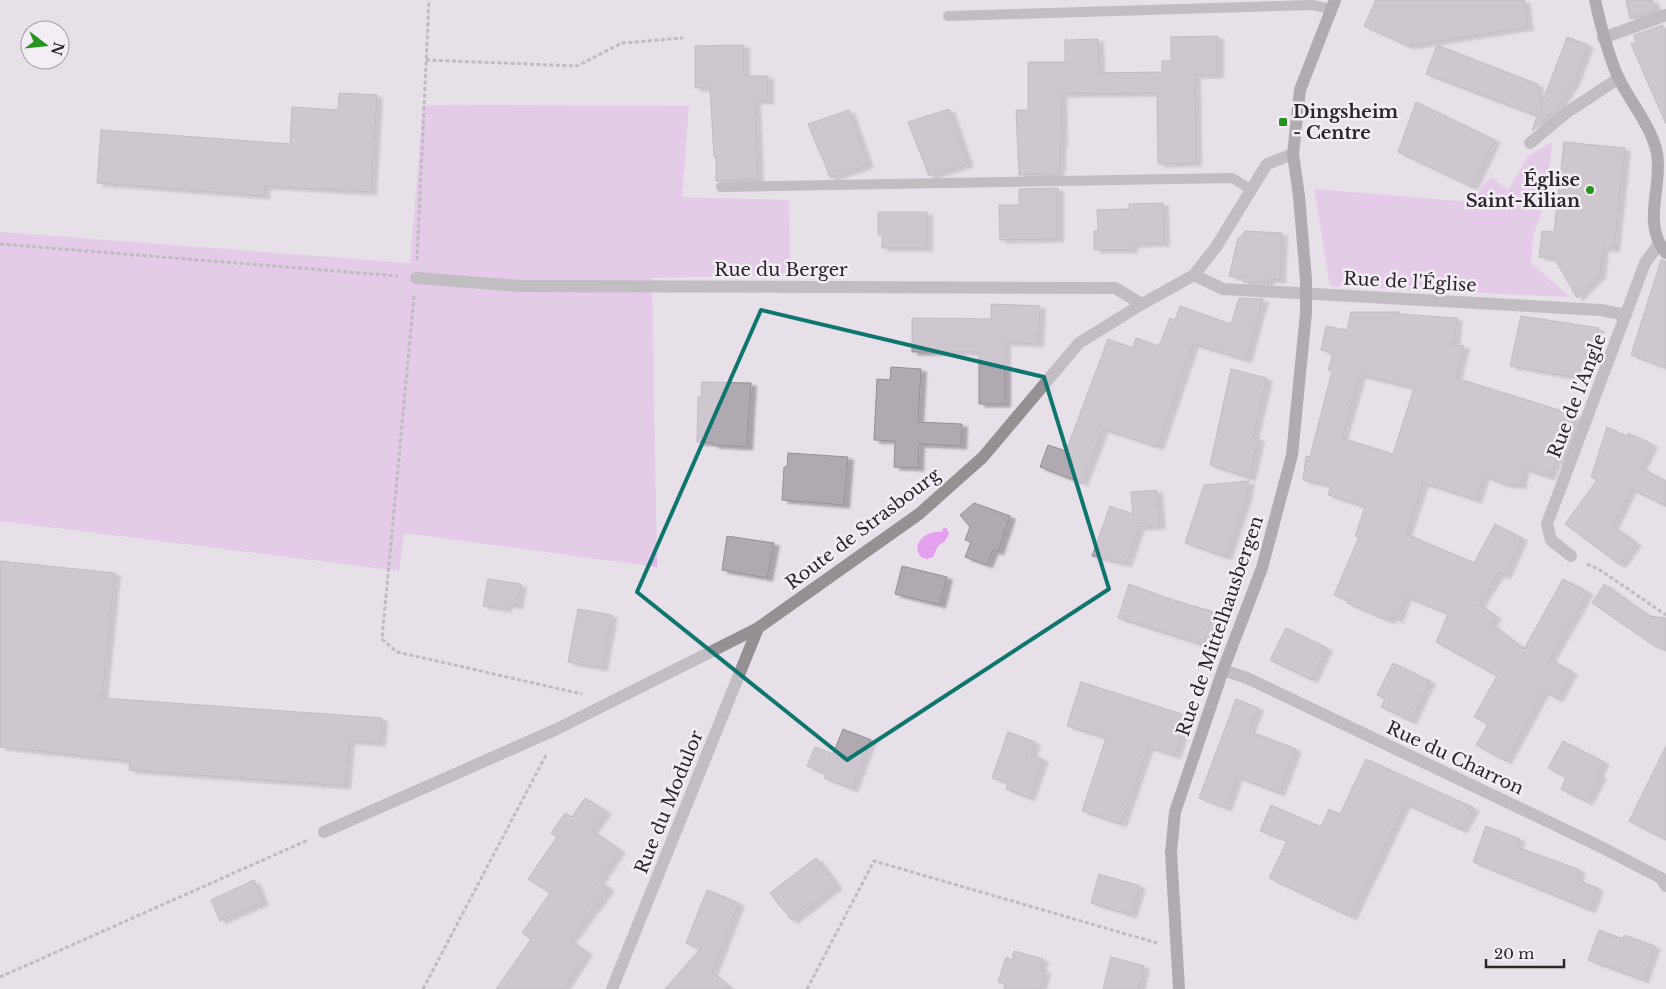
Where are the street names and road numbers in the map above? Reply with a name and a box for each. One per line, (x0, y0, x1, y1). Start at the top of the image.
street label: Rue du Berger (714, 259, 848, 281)
street label: Rue de l'Église (1343, 267, 1477, 296)
street label: Rue de l'Angle (1543, 331, 1611, 461)
street label: Route de Strasbourg (781, 464, 945, 594)
street label: Rue de Mittelhausbergen (1172, 513, 1268, 739)
street label: Rue du Charron (1383, 717, 1527, 799)
street label: Rue du Modulor (630, 727, 708, 877)

